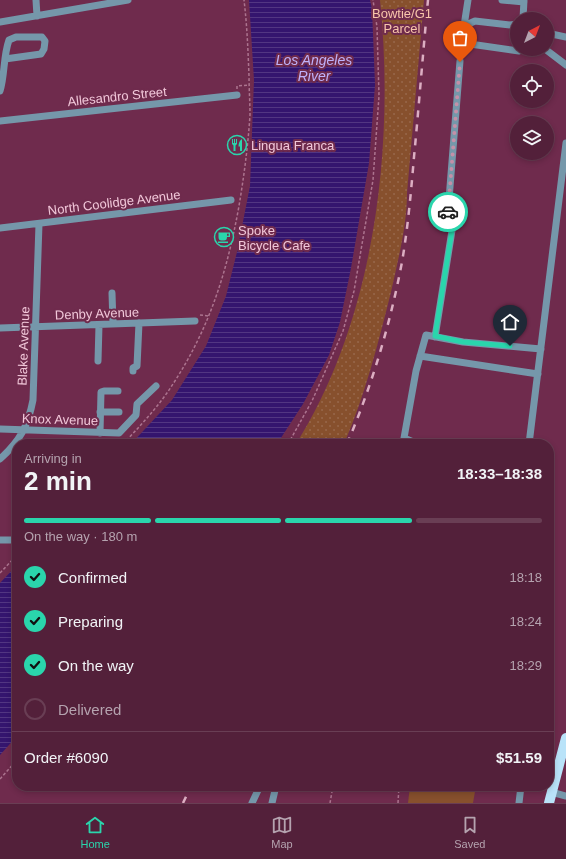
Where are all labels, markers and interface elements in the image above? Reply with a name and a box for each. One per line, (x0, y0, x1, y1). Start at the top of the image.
park label: Bowtie/G1 Parcel (372, 6, 432, 36)
north arrow (510, 12, 554, 56)
map controls (510, 12, 554, 160)
pin (443, 21, 477, 62)
icon: bag (449, 27, 471, 49)
water label: Los Angeles River (276, 52, 352, 84)
button: locate (510, 64, 554, 108)
street label: Allesandro Street (67, 84, 168, 109)
button: layers (510, 116, 554, 160)
restaurant icon: Lingua Franca (226, 134, 248, 156)
place label: Lingua Franca (251, 138, 335, 153)
street label: North Coolidge Avenue (47, 187, 181, 218)
courier (428, 192, 468, 232)
icon: car (437, 201, 459, 223)
place label: Spoke Bicycle Cafe (238, 223, 310, 253)
cafe icon: Spoke Bicycle Cafe (213, 226, 235, 248)
street label: Denby Avenue (55, 305, 139, 322)
pin (493, 305, 527, 346)
street label: Blake Avenue (15, 306, 32, 386)
icon: home (499, 311, 521, 333)
street label: Knox Avenue (22, 411, 98, 428)
text: Arriving in (24, 451, 82, 466)
text: 18:33–18:38 (457, 465, 542, 482)
text: 2 min (24, 466, 92, 496)
text: On the way · 180 m (24, 529, 137, 544)
icon: check (24, 566, 46, 588)
text: Confirmed (58, 569, 127, 586)
text: 18:18 (509, 570, 542, 585)
icon: check (24, 610, 46, 632)
text: Preparing (58, 613, 123, 630)
text: 18:24 (509, 614, 542, 629)
icon: check (24, 654, 46, 676)
text: On the way (58, 657, 134, 674)
text: 18:29 (509, 658, 542, 673)
text: Delivered (58, 701, 121, 718)
text: Order #6090 (24, 749, 108, 766)
text: $51.59 (496, 749, 542, 766)
tab: Home (81, 814, 110, 850)
tab: Map (271, 814, 293, 850)
tab: Saved (454, 814, 485, 850)

